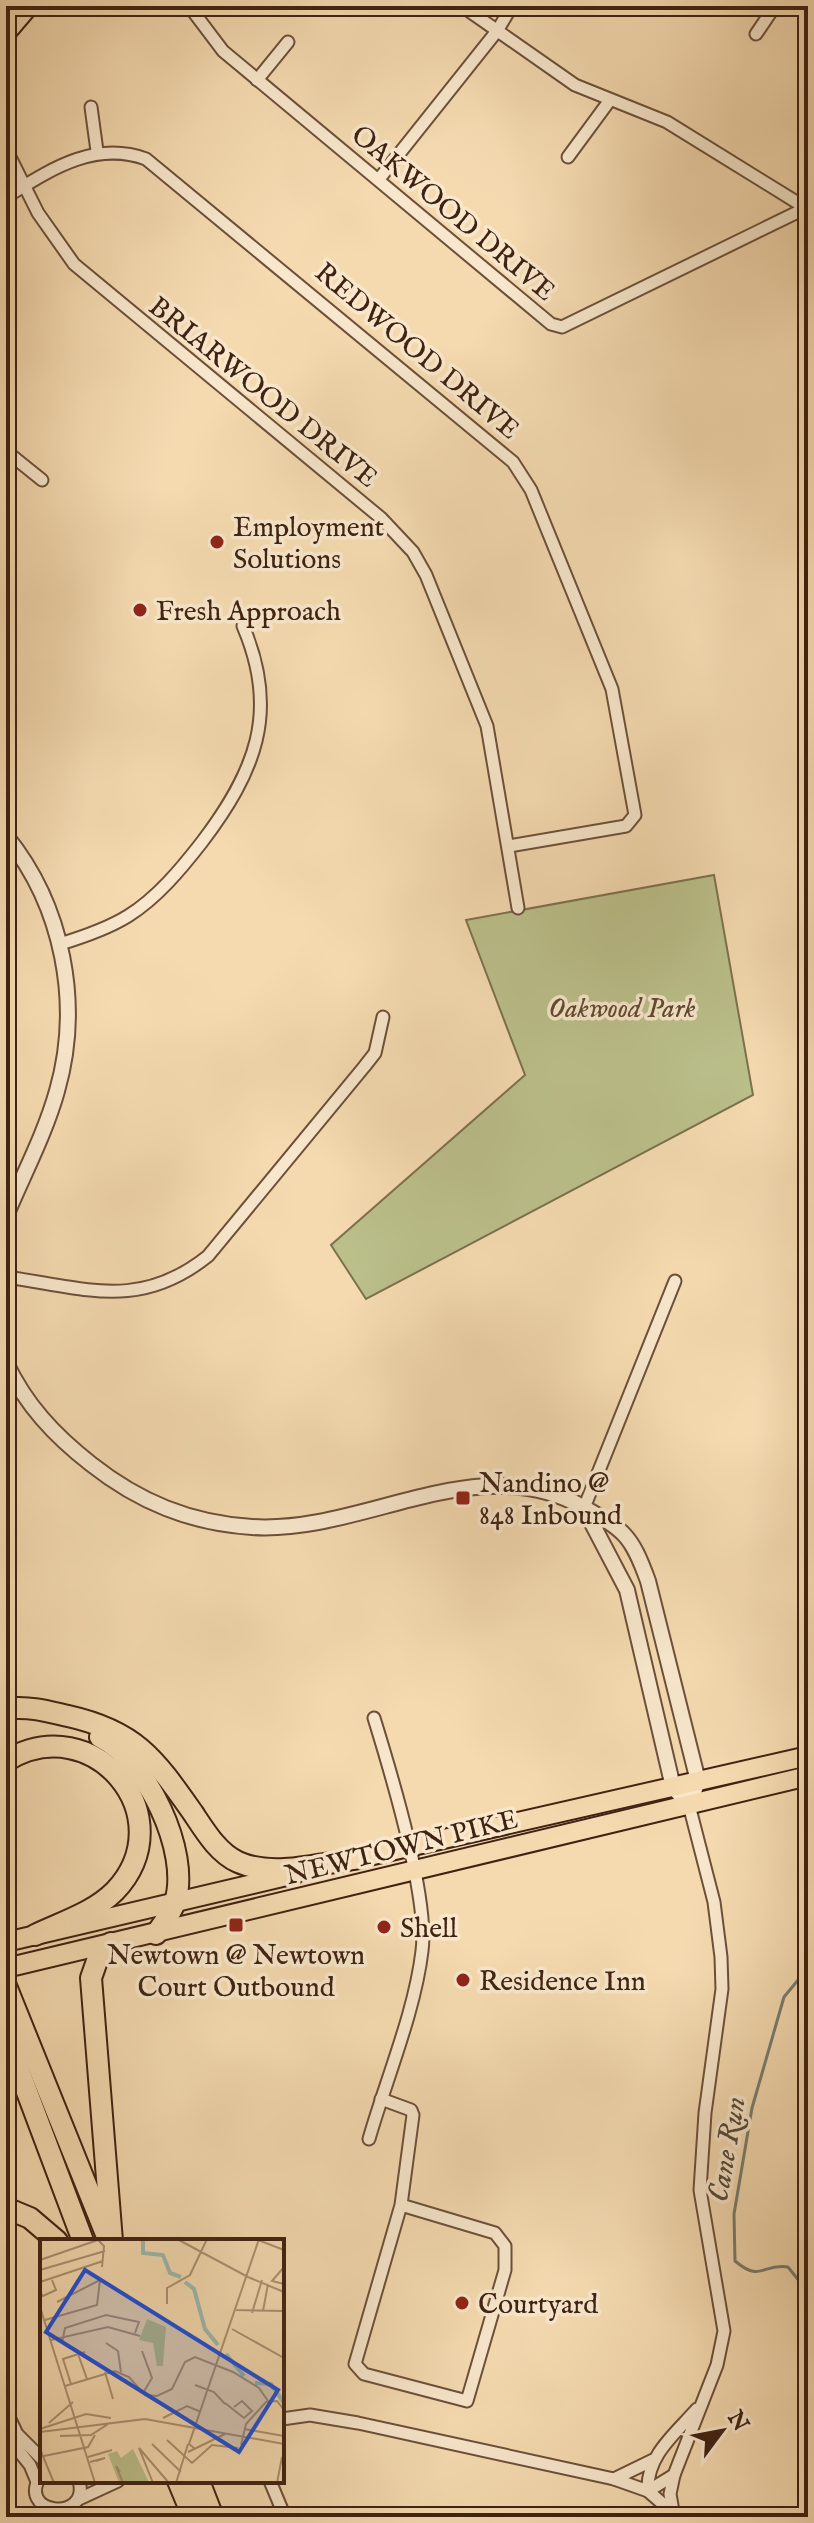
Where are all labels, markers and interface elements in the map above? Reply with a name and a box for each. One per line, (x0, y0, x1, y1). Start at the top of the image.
street label: OAKWOOD DRIVE (343, 118, 562, 310)
street label: REDWOOD DRIVE (307, 256, 526, 448)
street label: BRIARWOOD DRIVE (141, 290, 384, 496)
place label: Employment Solutions (233, 511, 384, 578)
marker: Employment Solutions (208, 533, 226, 551)
place label: Fresh Approach (156, 595, 341, 630)
marker: Fresh Approach (131, 601, 149, 619)
park label: Oakwood Park (549, 992, 695, 1027)
place label: Nandino @ 848 Inbound (479, 1467, 622, 1534)
marker: Nandino @ 848 Inbound (454, 1489, 472, 1507)
street label: NEWTOWN PIKE (281, 1803, 522, 1894)
place label: Shell (400, 1912, 458, 1947)
marker: Newtown @ Newtown Court Outbound (227, 1916, 245, 1934)
marker: Shell (375, 1918, 393, 1936)
place label: Newtown @ Newtown Court Outbound (107, 1939, 365, 2006)
place label: Residence Inn (479, 1965, 646, 2000)
marker: Residence Inn (454, 1971, 472, 1989)
water label: Cane Run (700, 2094, 756, 2205)
inset map (40, 2239, 284, 2483)
place label: Courtyard (478, 2288, 598, 2323)
marker: Courtyard (453, 2294, 471, 2312)
north arrow (682, 2391, 762, 2471)
text: N (720, 2405, 754, 2437)

